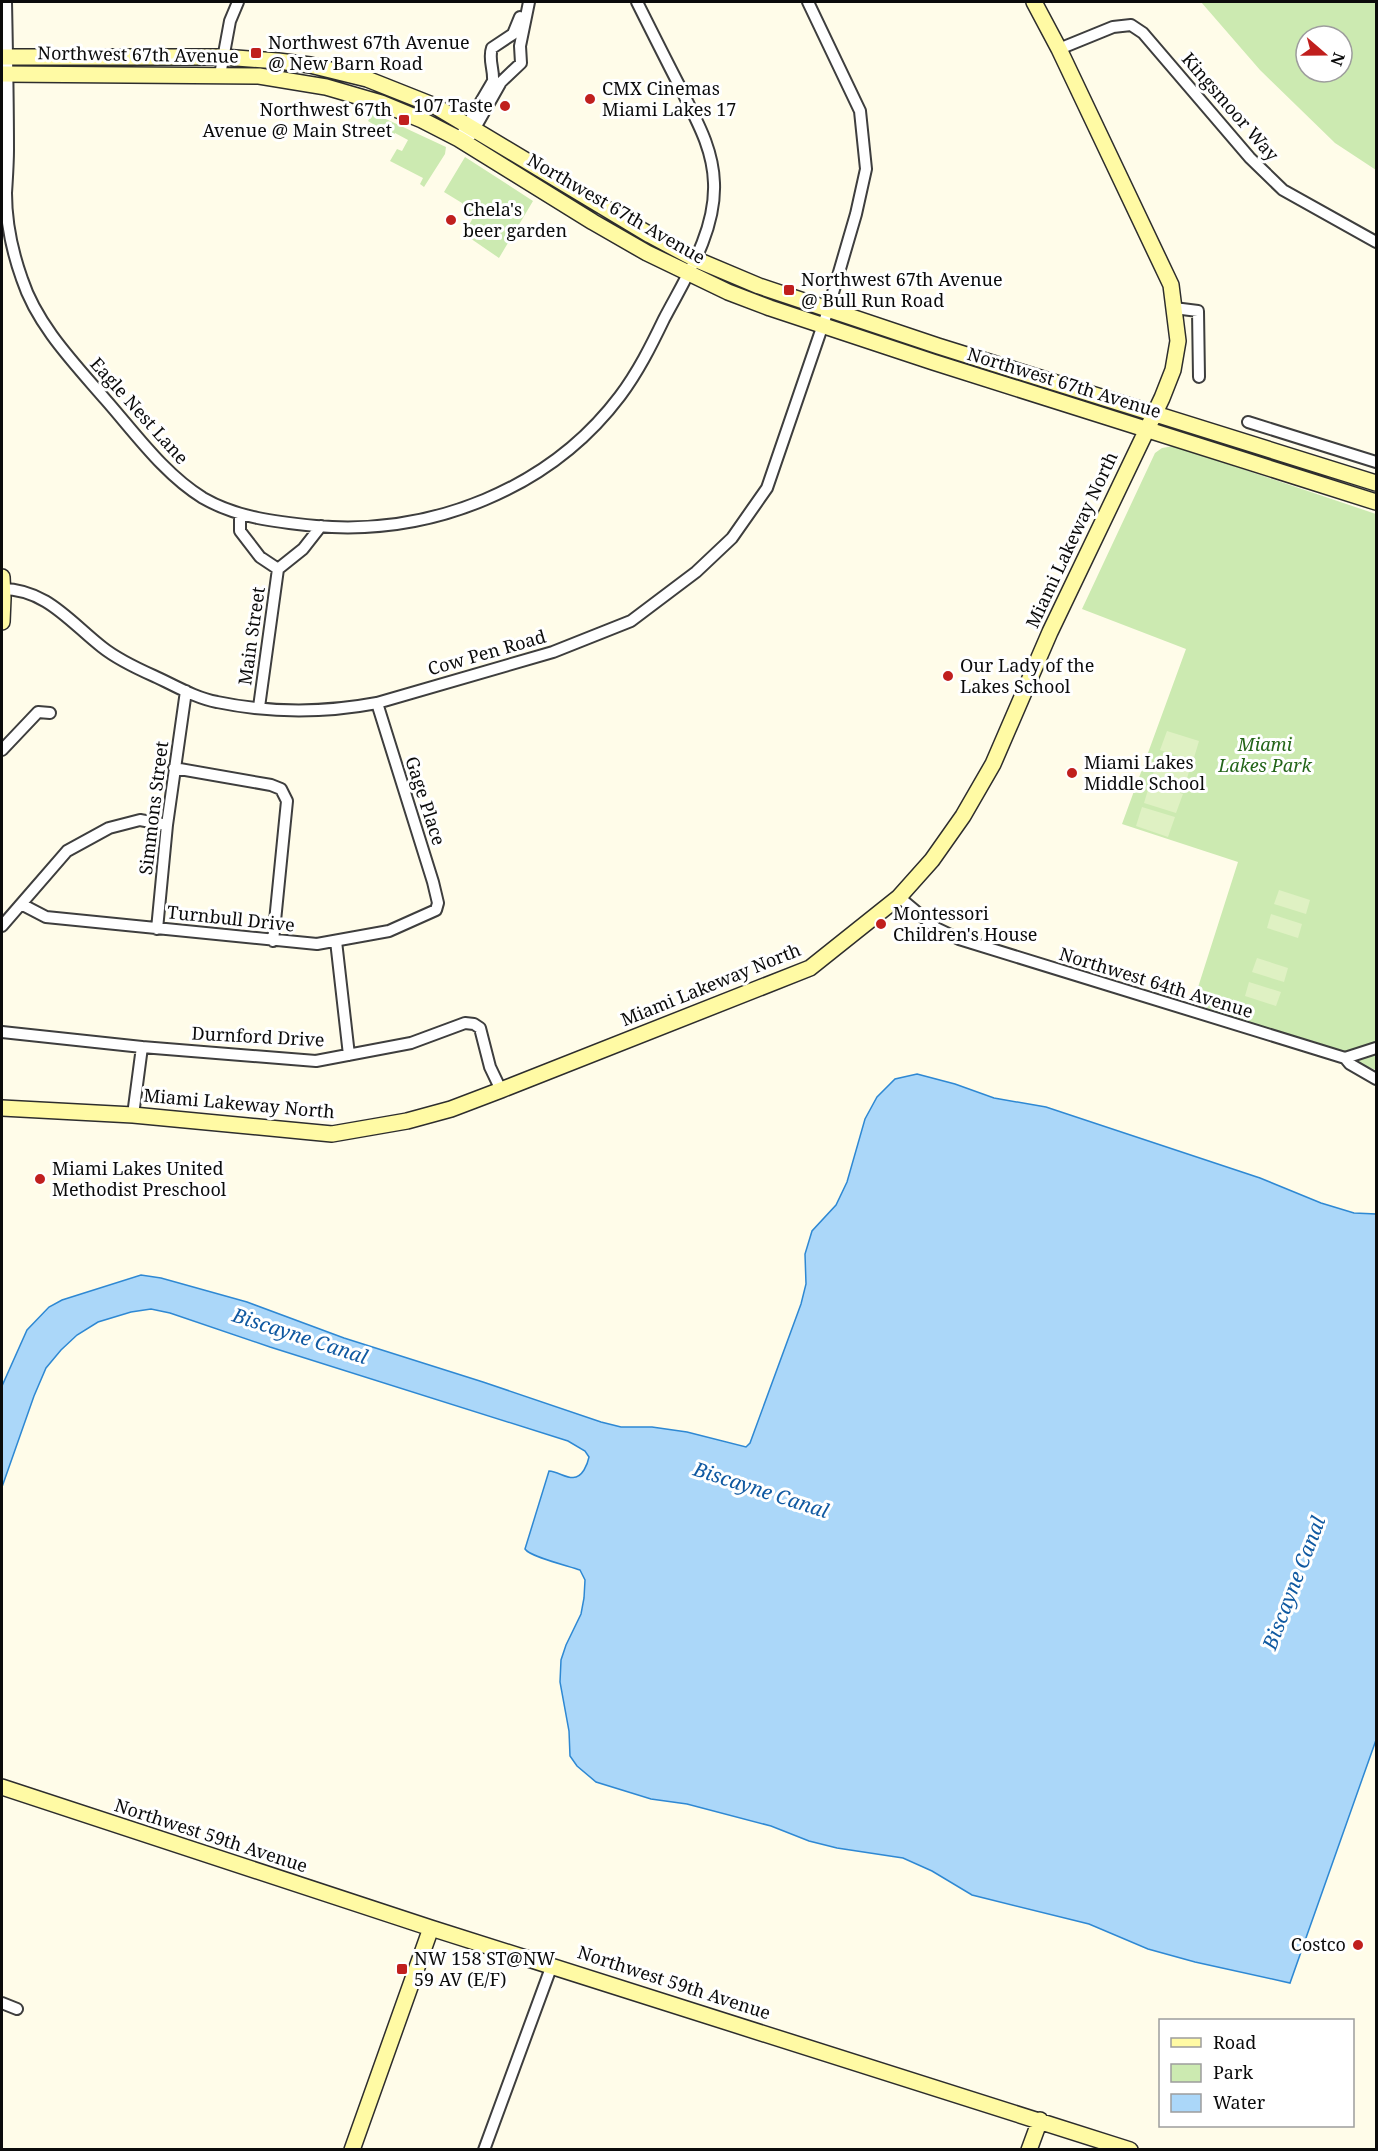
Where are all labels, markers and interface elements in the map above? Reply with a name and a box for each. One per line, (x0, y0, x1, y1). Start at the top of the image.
north arrow (1294, 24, 1354, 84)
place label: Northwest 67th Avenue @ New Barn Road (268, 30, 470, 75)
street label: Northwest 67th Avenue (37, 40, 239, 68)
marker: Northwest 67th Avenue @ New Barn Road (249, 46, 263, 60)
street label: Kingsmoor Way (1177, 47, 1285, 166)
text: N (1325, 49, 1351, 69)
place label: CMX Cinemas Miami Lakes 17 (602, 76, 736, 121)
marker: CMX Cinemas Miami Lakes 17 (583, 92, 597, 106)
place label: 107 Taste (413, 93, 493, 117)
place label: Northwest 67th Avenue @ Main Street (202, 97, 392, 142)
marker: 107 Taste (498, 99, 512, 113)
marker: Northwest 67th Avenue @ Main Street (397, 113, 411, 127)
street label: Northwest 67th Avenue (523, 147, 710, 269)
place label: Chela's beer garden (463, 197, 567, 242)
marker: Chela's beer garden (444, 213, 458, 227)
place label: Northwest 67th Avenue @ Bull Run Road (801, 267, 1003, 312)
marker: Northwest 67th Avenue @ Bull Run Road (782, 283, 796, 297)
street label: Northwest 67th Avenue (964, 341, 1164, 423)
street label: Eagle Nest Lane (85, 352, 194, 469)
street label: Miami Lakeway North (1020, 448, 1123, 632)
street label: Main Street (232, 585, 270, 687)
street label: Cow Pen Road (425, 624, 549, 680)
place label: Our Lady of the Lakes School (960, 653, 1094, 698)
marker: Our Lady of the Lakes School (941, 669, 955, 683)
park label: Miami Lakes Park (1217, 732, 1313, 777)
street label: Simmons Street (133, 740, 173, 876)
place label: Miami Lakes Middle School (1084, 750, 1205, 795)
street label: Gage Place (400, 753, 452, 848)
marker: Miami Lakes Middle School (1065, 766, 1079, 780)
street label: Turnbull Drive (166, 899, 296, 937)
place label: Montessori Children's House (893, 901, 1037, 946)
marker: Montessori Children's House (874, 917, 888, 931)
street label: Miami Lakeway North (617, 937, 804, 1031)
street label: Northwest 64th Avenue (1056, 941, 1256, 1023)
street label: Durnford Drive (191, 1021, 325, 1051)
street label: Miami Lakeway North (142, 1083, 336, 1123)
place label: Miami Lakes United Methodist Preschool (52, 1156, 227, 1201)
marker: Miami Lakes United Methodist Preschool (33, 1172, 47, 1186)
water label: Biscayne Canal (228, 1301, 371, 1370)
water label: Biscayne Canal (689, 1455, 832, 1524)
water label: Biscayne Canal (1255, 1512, 1331, 1654)
street label: Northwest 59th Avenue (112, 1792, 311, 1878)
place label: Costco (1291, 1932, 1346, 1956)
marker: Costco (1351, 1938, 1365, 1952)
street label: Northwest 59th Avenue (575, 1939, 774, 2025)
place label: NW 158 ST@NW 59 AV (E/F) (414, 1946, 555, 1991)
marker: NW 158 ST@NW 59 AV (E/F) (395, 1962, 409, 1976)
legend (1159, 2019, 1354, 2127)
text: Road (1213, 2030, 1256, 2054)
text: Park (1213, 2060, 1253, 2084)
text: Water (1213, 2090, 1266, 2114)

